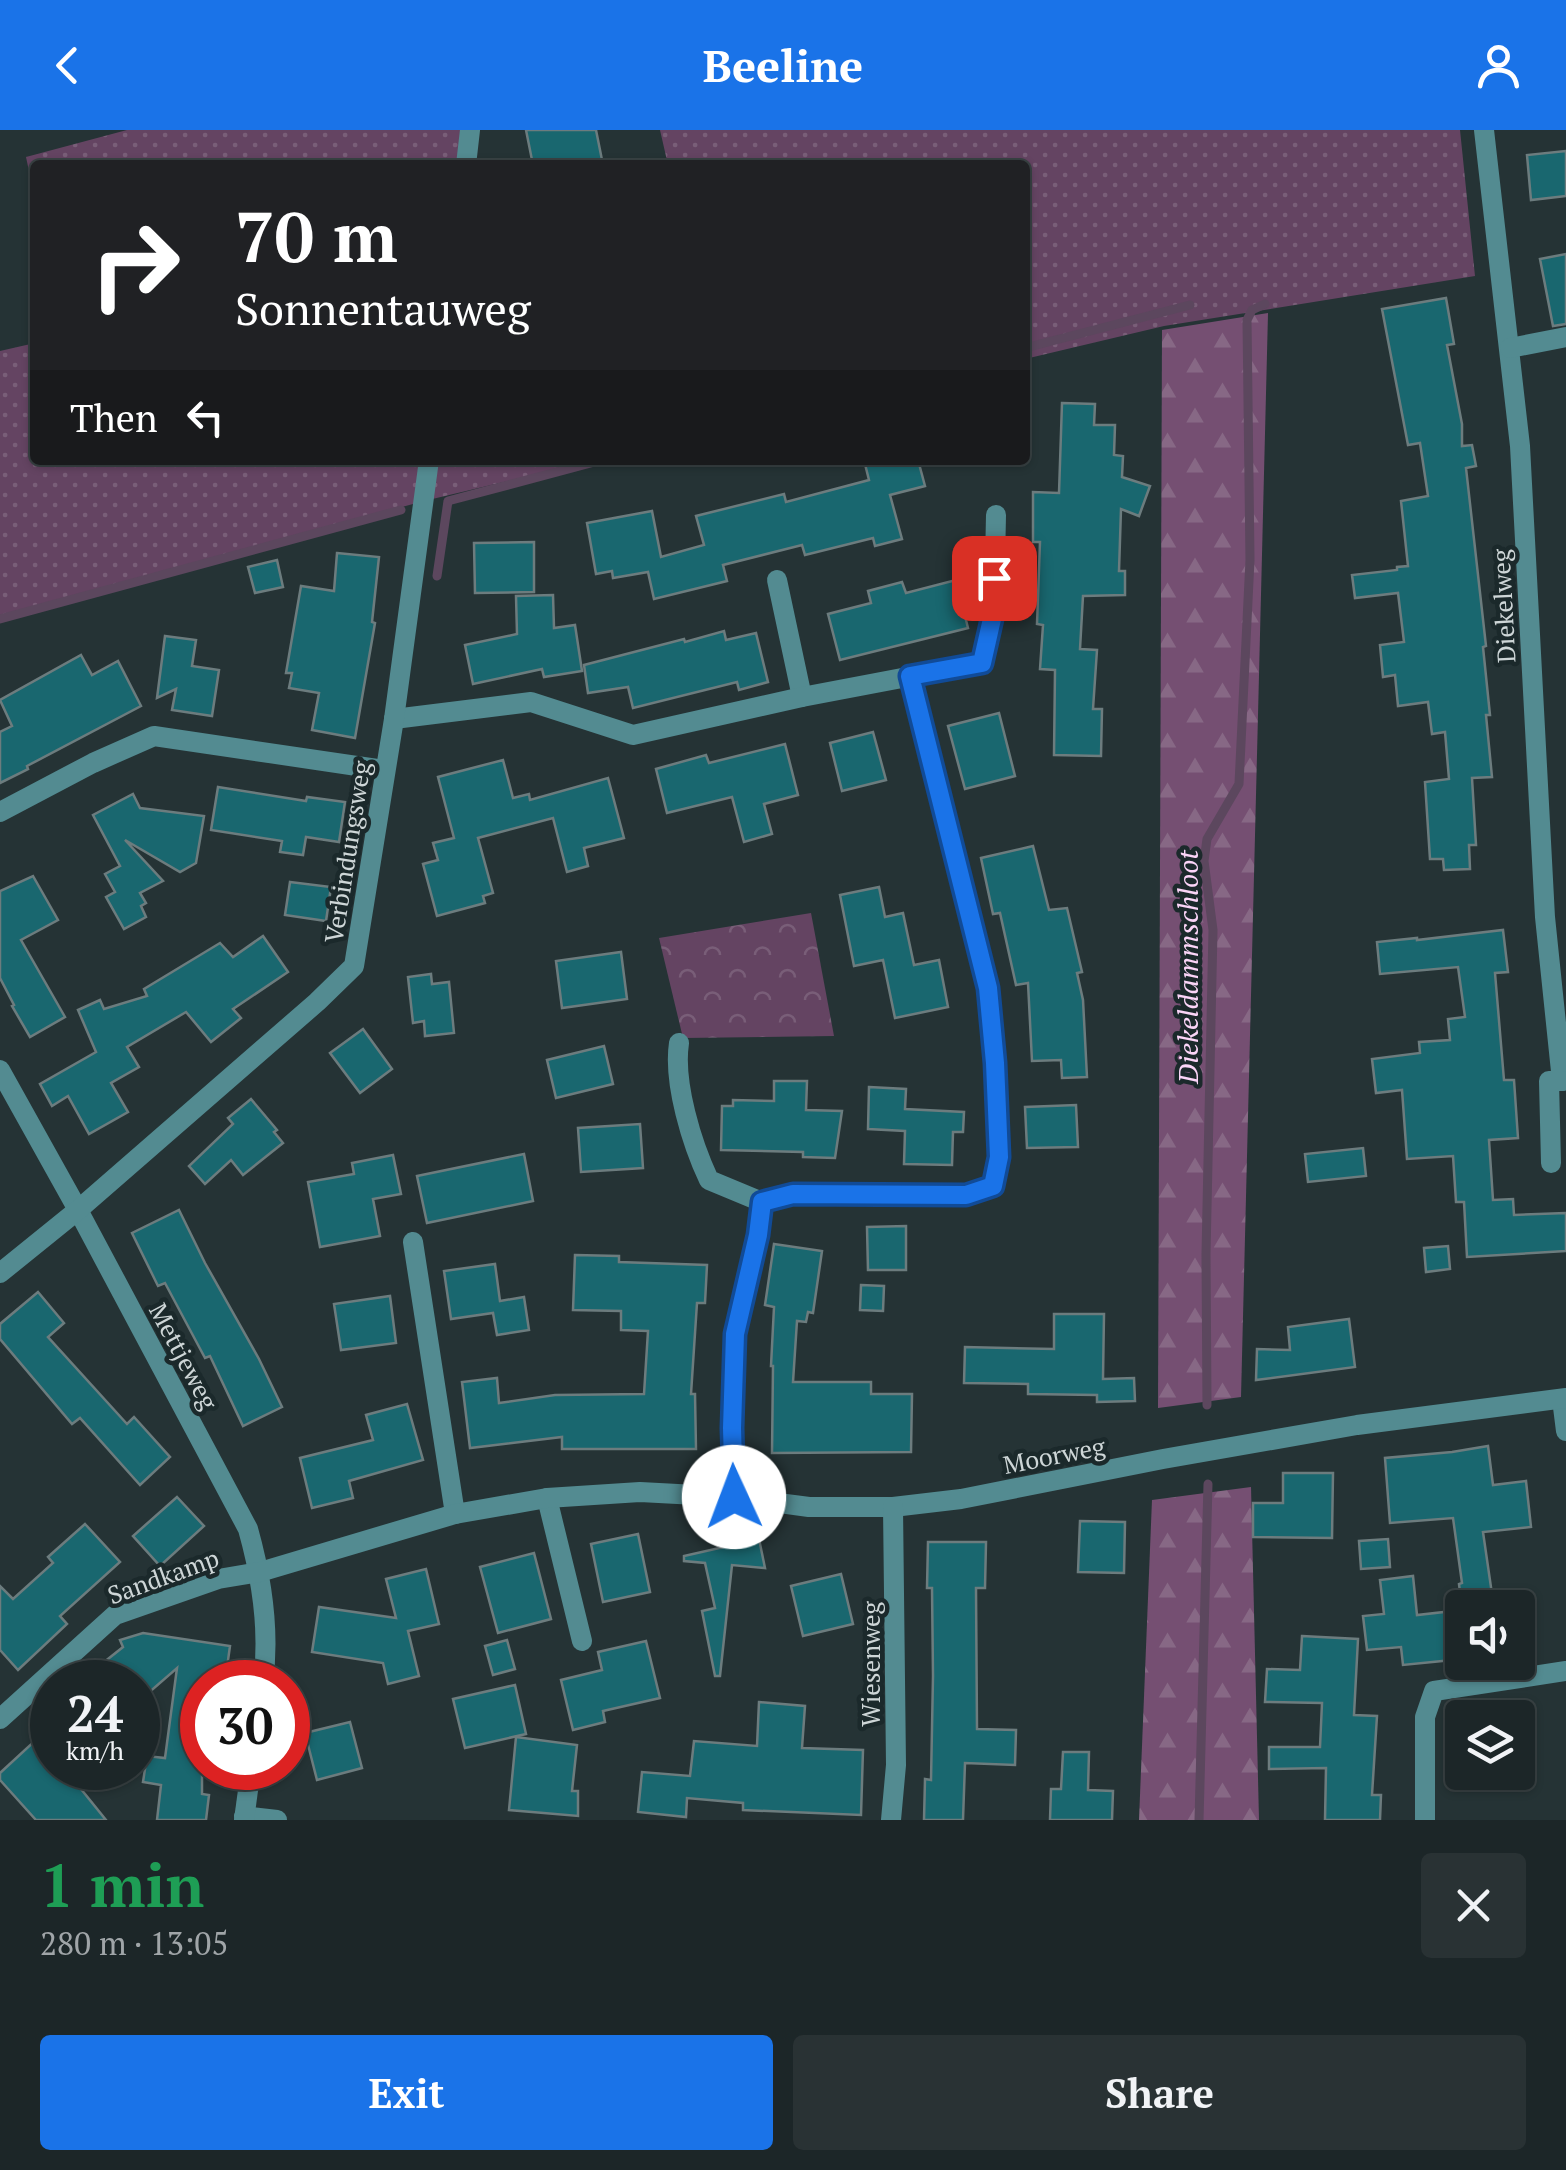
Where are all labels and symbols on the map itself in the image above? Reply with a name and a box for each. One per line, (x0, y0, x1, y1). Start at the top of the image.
pin (952, 536, 1037, 621)
street label: Diekelweg (1483, 547, 1522, 664)
street label: Verbindungsweg (316, 758, 378, 945)
water label: Diekeldammschloot (1169, 850, 1206, 1085)
street label: Mettjeweg (142, 1297, 226, 1416)
street label: Moorweg (1000, 1429, 1108, 1481)
position arrow (682, 1445, 786, 1549)
street label: Sandkamp (103, 1541, 223, 1611)
street label: Wiesenweg (854, 1600, 887, 1727)
speed limit sign: 30 (180, 1660, 310, 1790)

